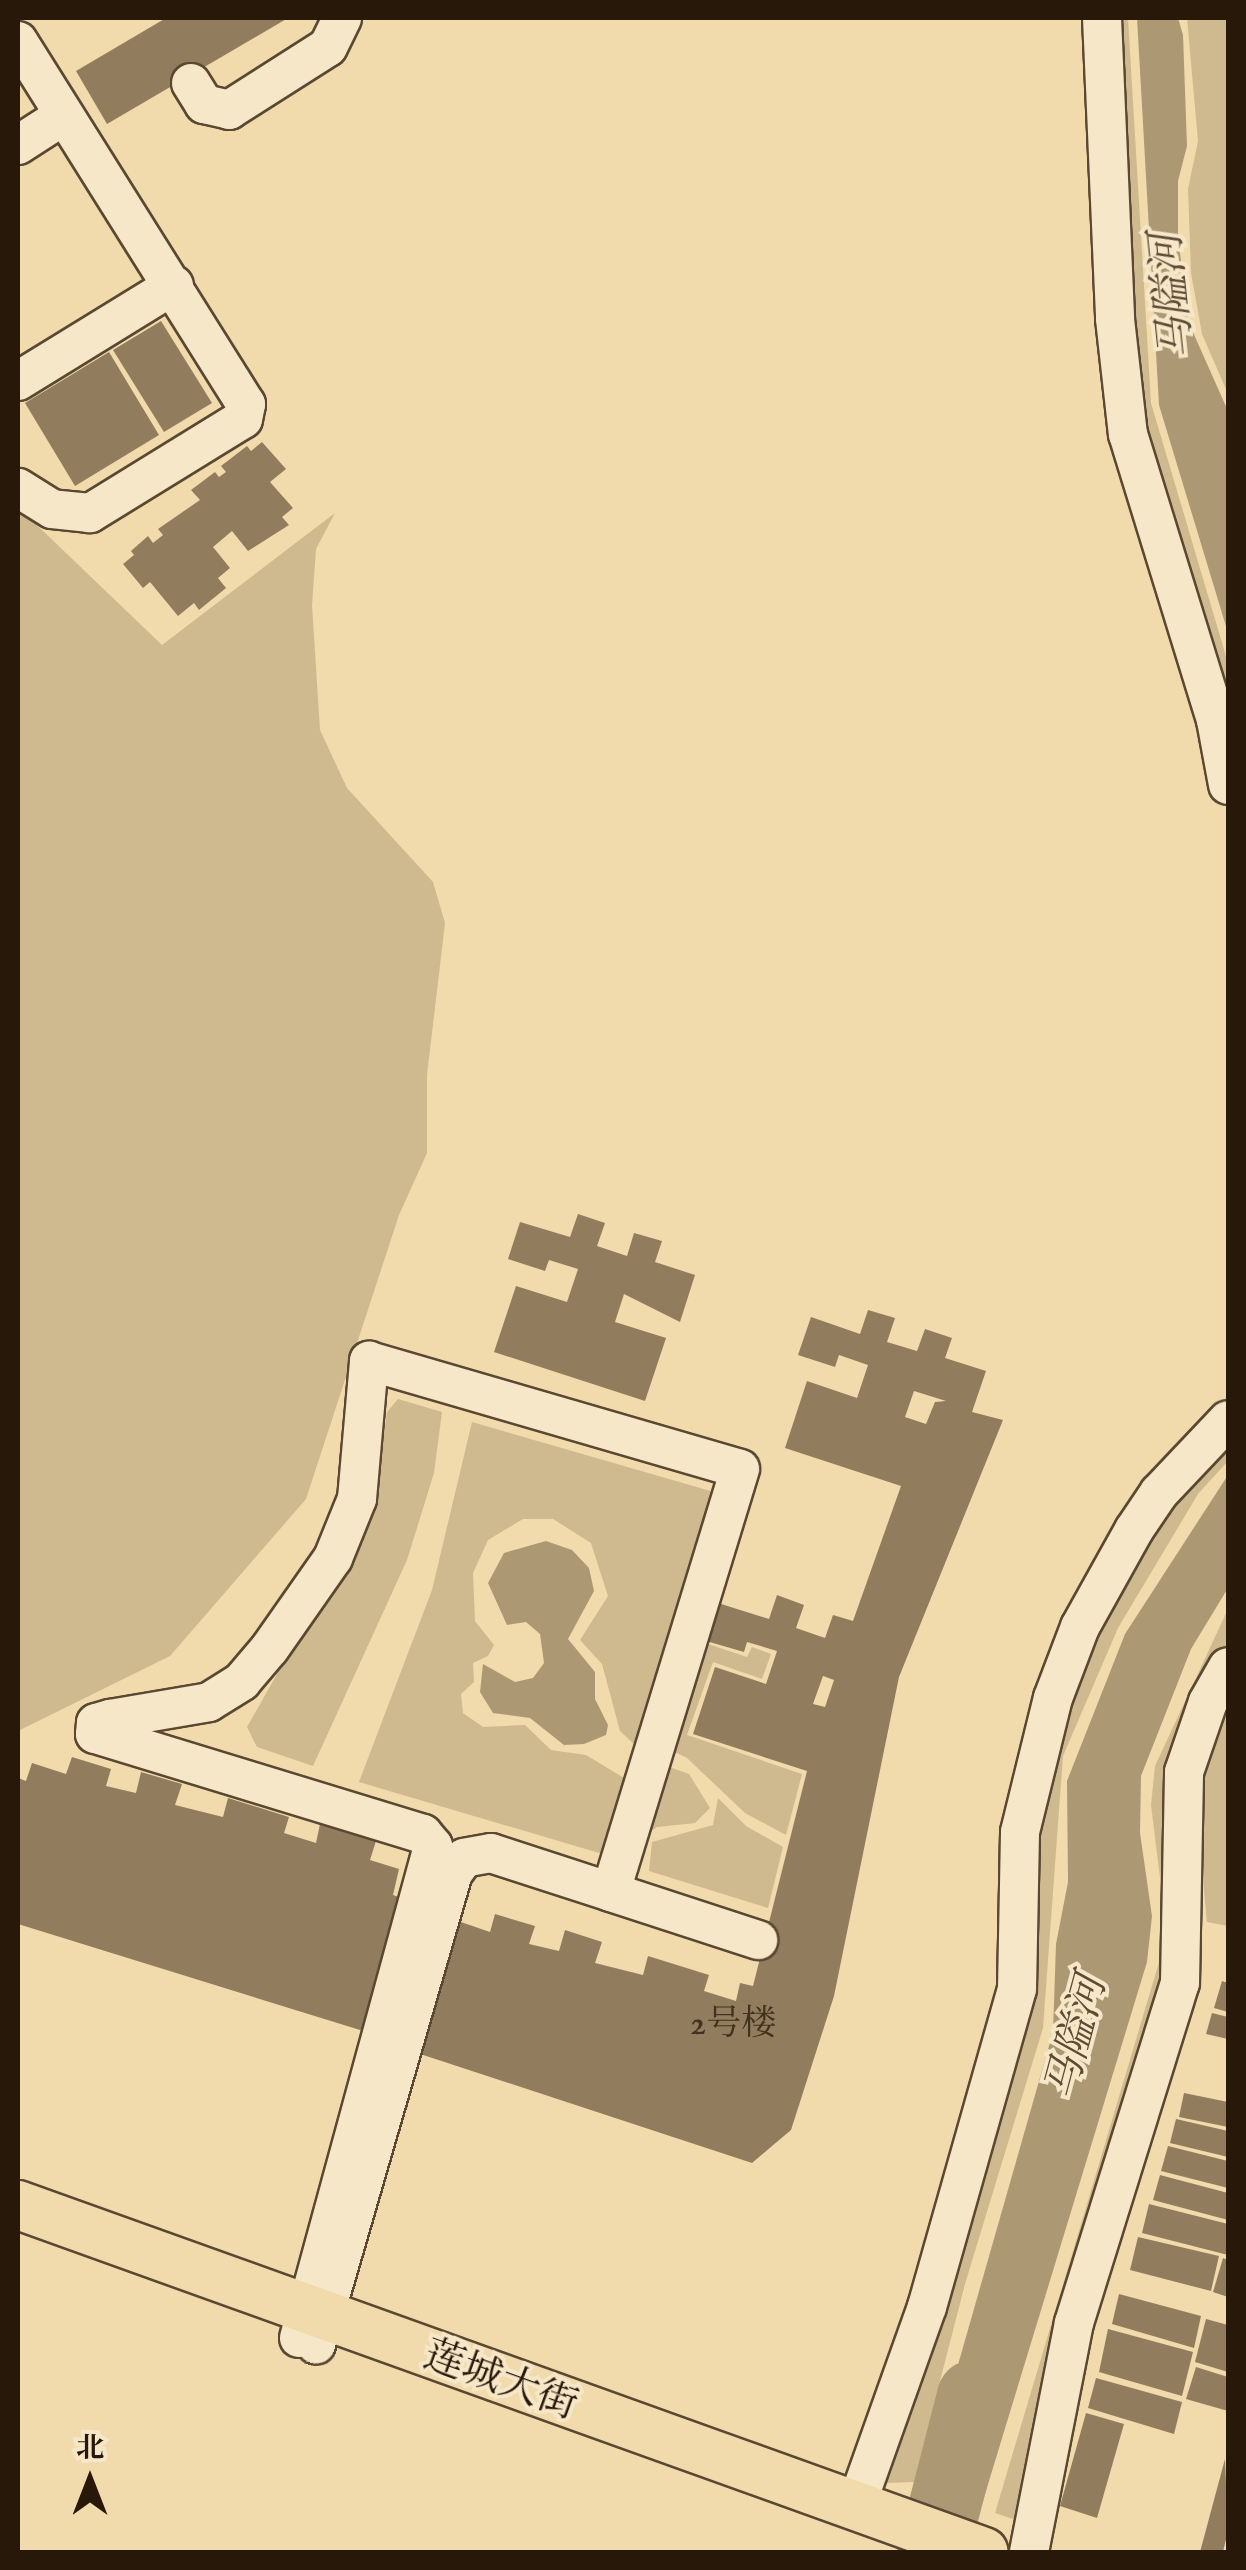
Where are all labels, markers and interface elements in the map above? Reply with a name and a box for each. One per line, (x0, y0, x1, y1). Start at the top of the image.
water label: 马隘河 (1142, 231, 1206, 361)
water label: 马隘河 (1037, 1971, 1119, 2105)
house number: 2号楼 (690, 2004, 776, 2046)
street label: 莲城大街 (417, 2332, 583, 2432)
north arrow (40, 2430, 140, 2530)
text: 北 (76, 2432, 104, 2467)

